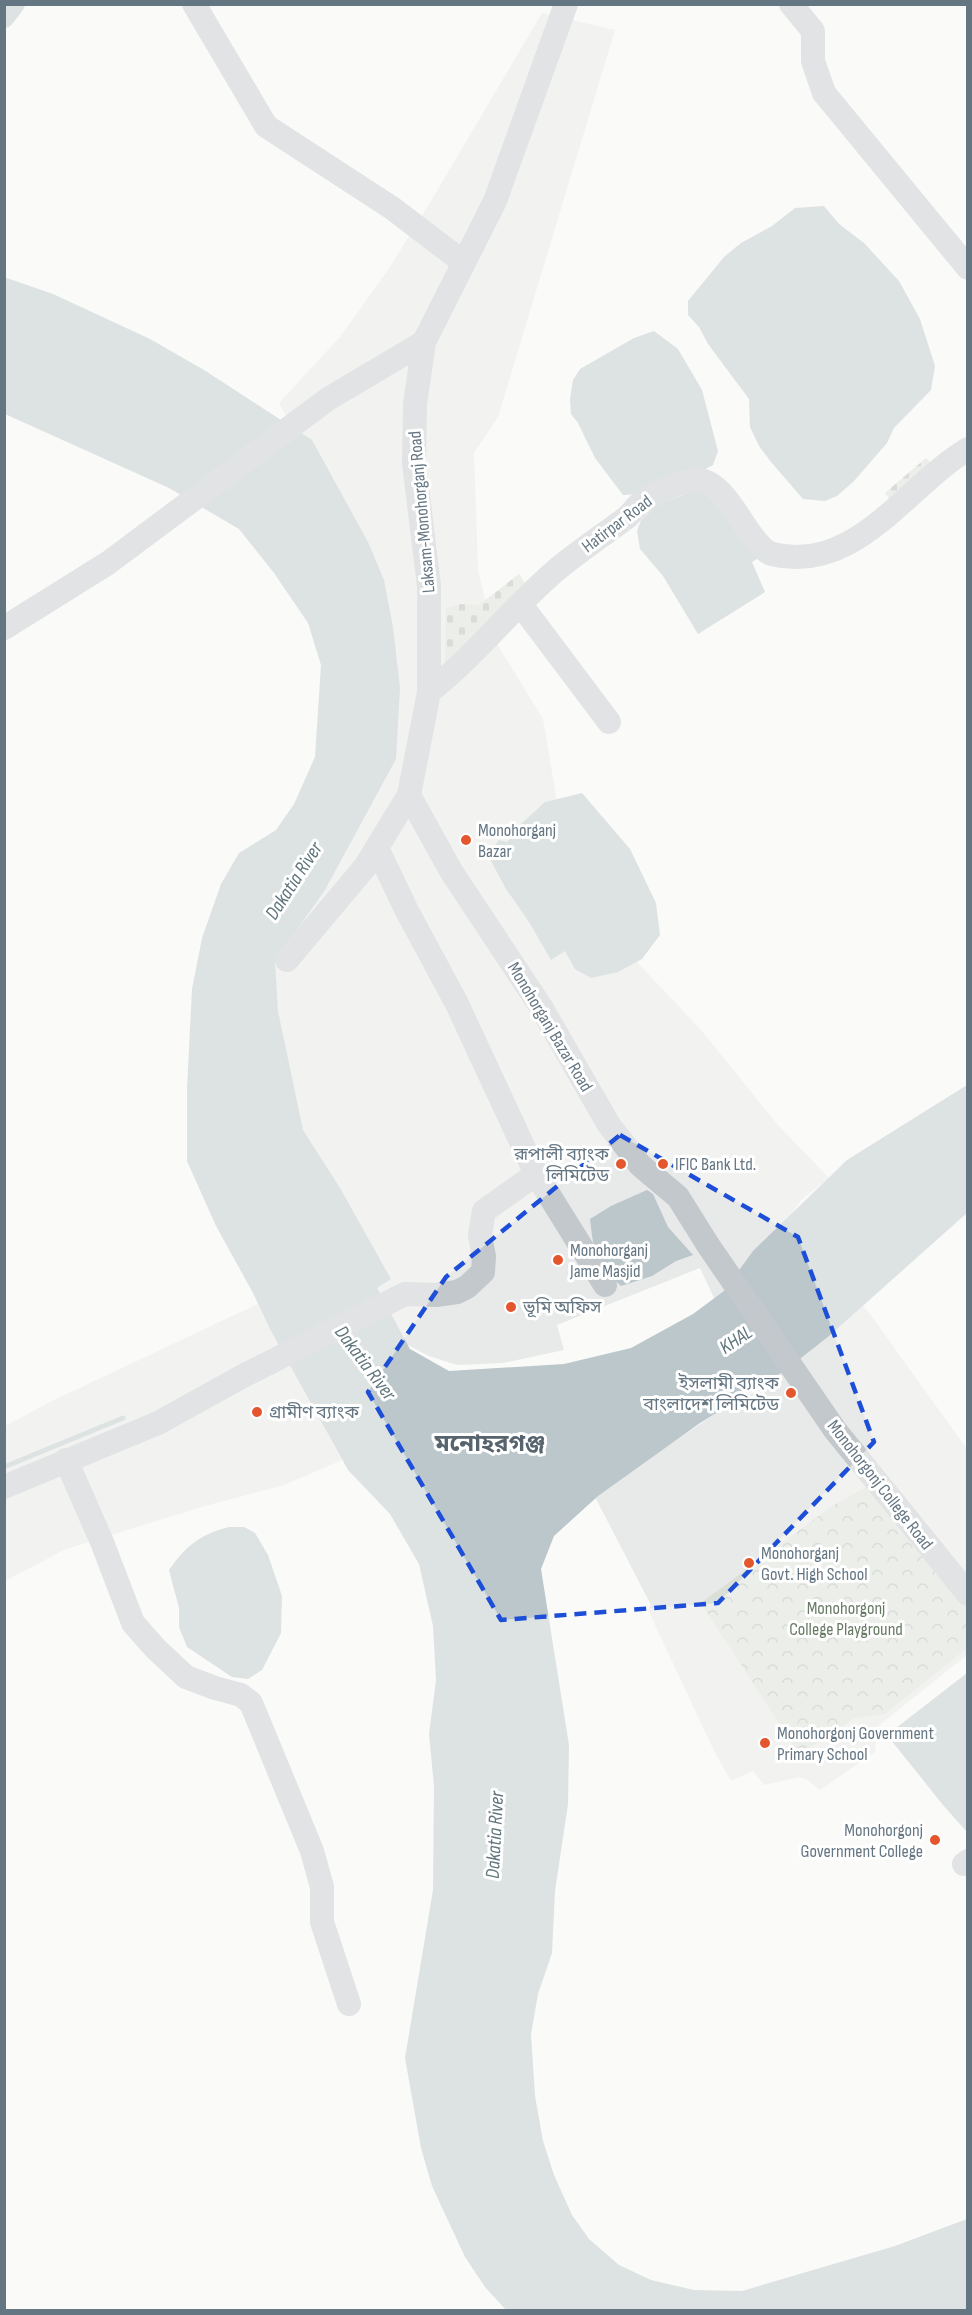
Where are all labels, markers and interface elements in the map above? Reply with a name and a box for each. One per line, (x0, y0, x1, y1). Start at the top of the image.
street label: Laksam-Monohorganj Road (404, 430, 440, 594)
street label: Hatirpar Road (578, 491, 656, 557)
place label: Monohorganj Bazar (478, 820, 556, 862)
marker: Monohorganj Bazar (459, 833, 473, 847)
water label: Dakatia River (260, 837, 329, 924)
street label: Monohorganj Bazar Road (503, 958, 597, 1096)
place label: রূপালী ব্যাংক লিমিটেড (513, 1144, 609, 1186)
place label: IFIC Bank Ltd. (675, 1154, 756, 1175)
marker: রূপালী ব্যাংক লিমিটেড (614, 1157, 628, 1171)
marker: IFIC Bank Ltd. (656, 1157, 670, 1171)
place label: Monohorganj Jame Masjid (569, 1240, 648, 1282)
marker: Monohorganj Jame Masjid (551, 1253, 565, 1267)
place label: ভূমি অফিস (522, 1297, 602, 1318)
marker: ভূমি অফিস (504, 1300, 518, 1314)
water label: KHAL (715, 1320, 757, 1360)
water label: Dakatia River (329, 1321, 402, 1406)
place label: ইসলামী ব্যাংক বাংলাদেশ লিমিটেড (642, 1373, 779, 1415)
marker: ইসলামী ব্যাংক বাংলাদেশ লিমিটেড (784, 1386, 798, 1400)
place label: গ্রামীণ ব্যাংক (269, 1402, 359, 1423)
marker: গ্রামীণ ব্যাংক (250, 1405, 264, 1419)
street label: Monohorgonj College Road (823, 1416, 937, 1554)
district label: মনোহরগঞ্জ (434, 1429, 545, 1458)
place label: Monohorganj Govt. High School (761, 1543, 868, 1585)
marker: Monohorganj Govt. High School (742, 1556, 756, 1570)
park label: Monohorgonj College Playground (789, 1598, 903, 1640)
place label: Monohorgonj Government Primary School (777, 1723, 934, 1765)
marker: Monohorgonj Government Primary School (758, 1736, 772, 1750)
water label: Dakatia River (481, 1789, 509, 1879)
place label: Monohorgonj Government College (800, 1820, 923, 1862)
marker: Monohorgonj Government College (928, 1833, 942, 1847)

